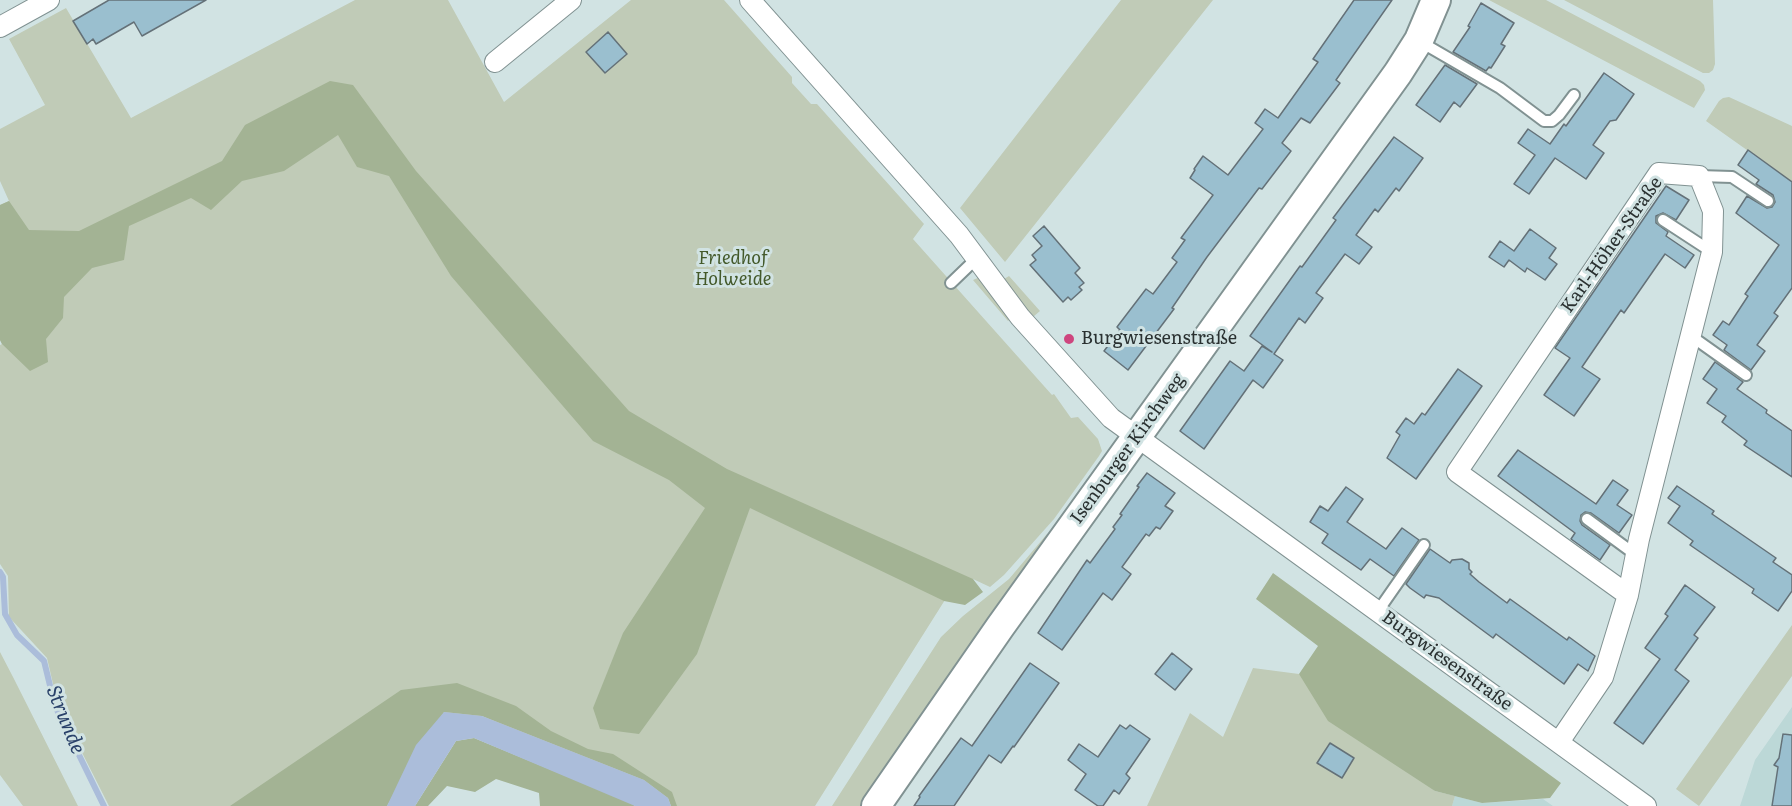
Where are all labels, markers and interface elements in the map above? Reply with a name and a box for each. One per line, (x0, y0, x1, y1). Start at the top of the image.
street label: Karl-Höher-Straße (1557, 173, 1667, 317)
park label: Friedhof Holweide (695, 248, 771, 290)
place label: Burgwiesenstraße (1081, 328, 1237, 350)
marker: Burgwiesenstraße (1062, 332, 1076, 346)
street label: Isenburger Kirchweg (1066, 370, 1190, 528)
street label: Burgwiesenstraße (1378, 606, 1516, 716)
water label: Strunde (40, 682, 90, 758)

